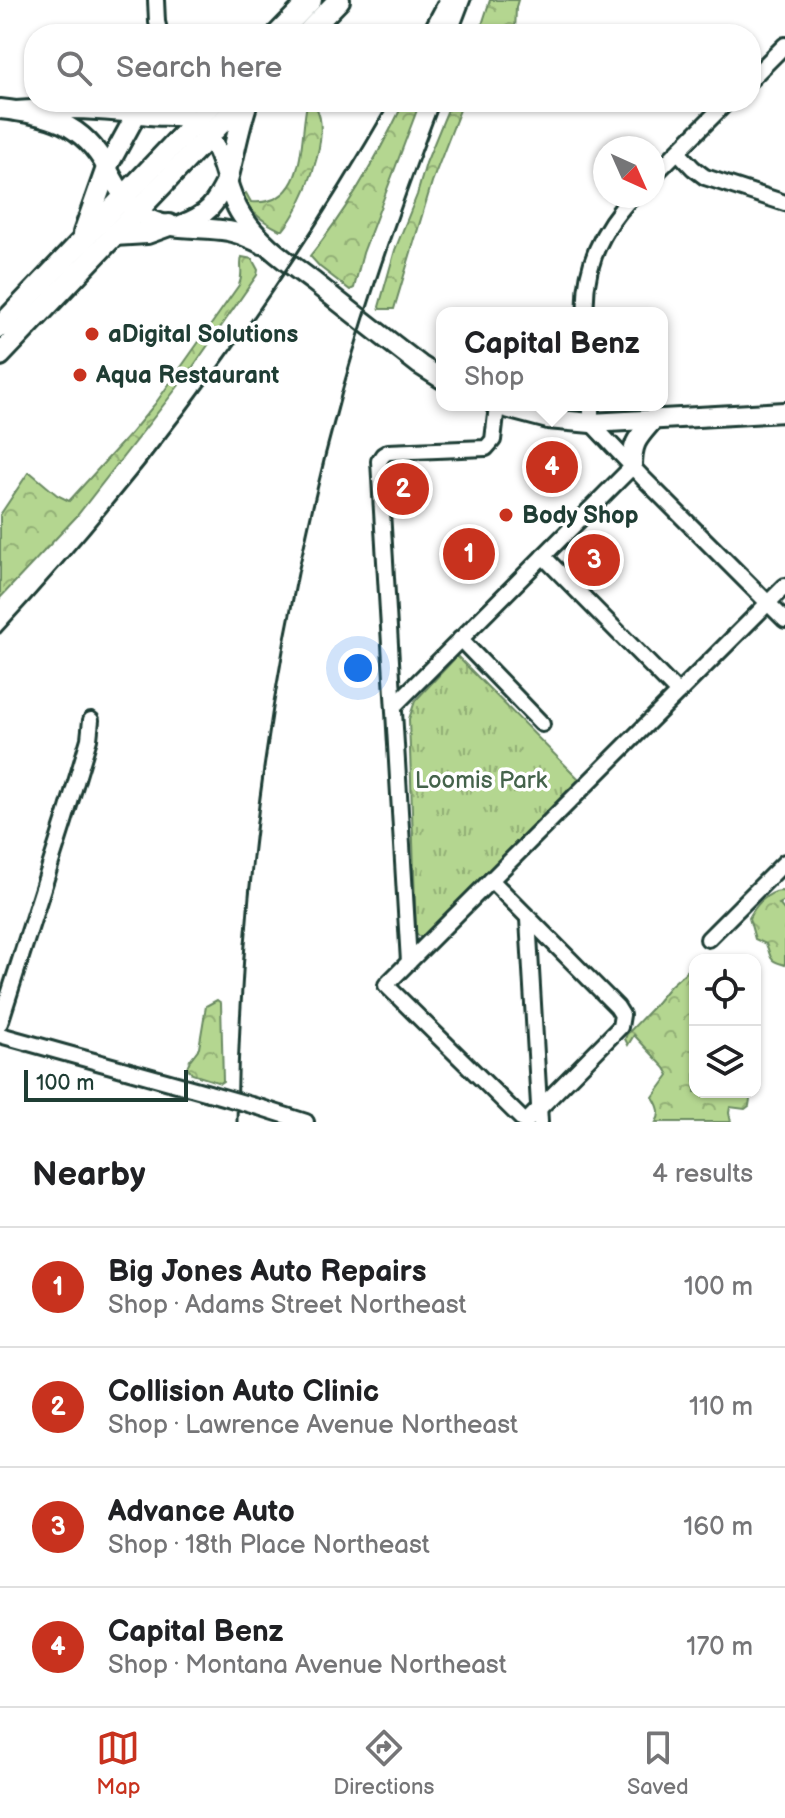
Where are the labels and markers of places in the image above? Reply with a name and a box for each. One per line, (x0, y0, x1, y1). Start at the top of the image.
place label: aDigital Solutions (108, 320, 298, 349)
marker: aDigital Solutions (83, 325, 101, 343)
place label: Aqua Restaurant (95, 361, 279, 390)
marker: Aqua Restaurant (71, 366, 89, 384)
pin: 4 (526, 437, 578, 497)
pin: 2 (377, 459, 429, 519)
place label: Body Shop (522, 501, 639, 530)
marker: Body Shop (497, 506, 515, 524)
pin: 1 (443, 524, 495, 584)
pin: 3 (568, 530, 620, 590)

